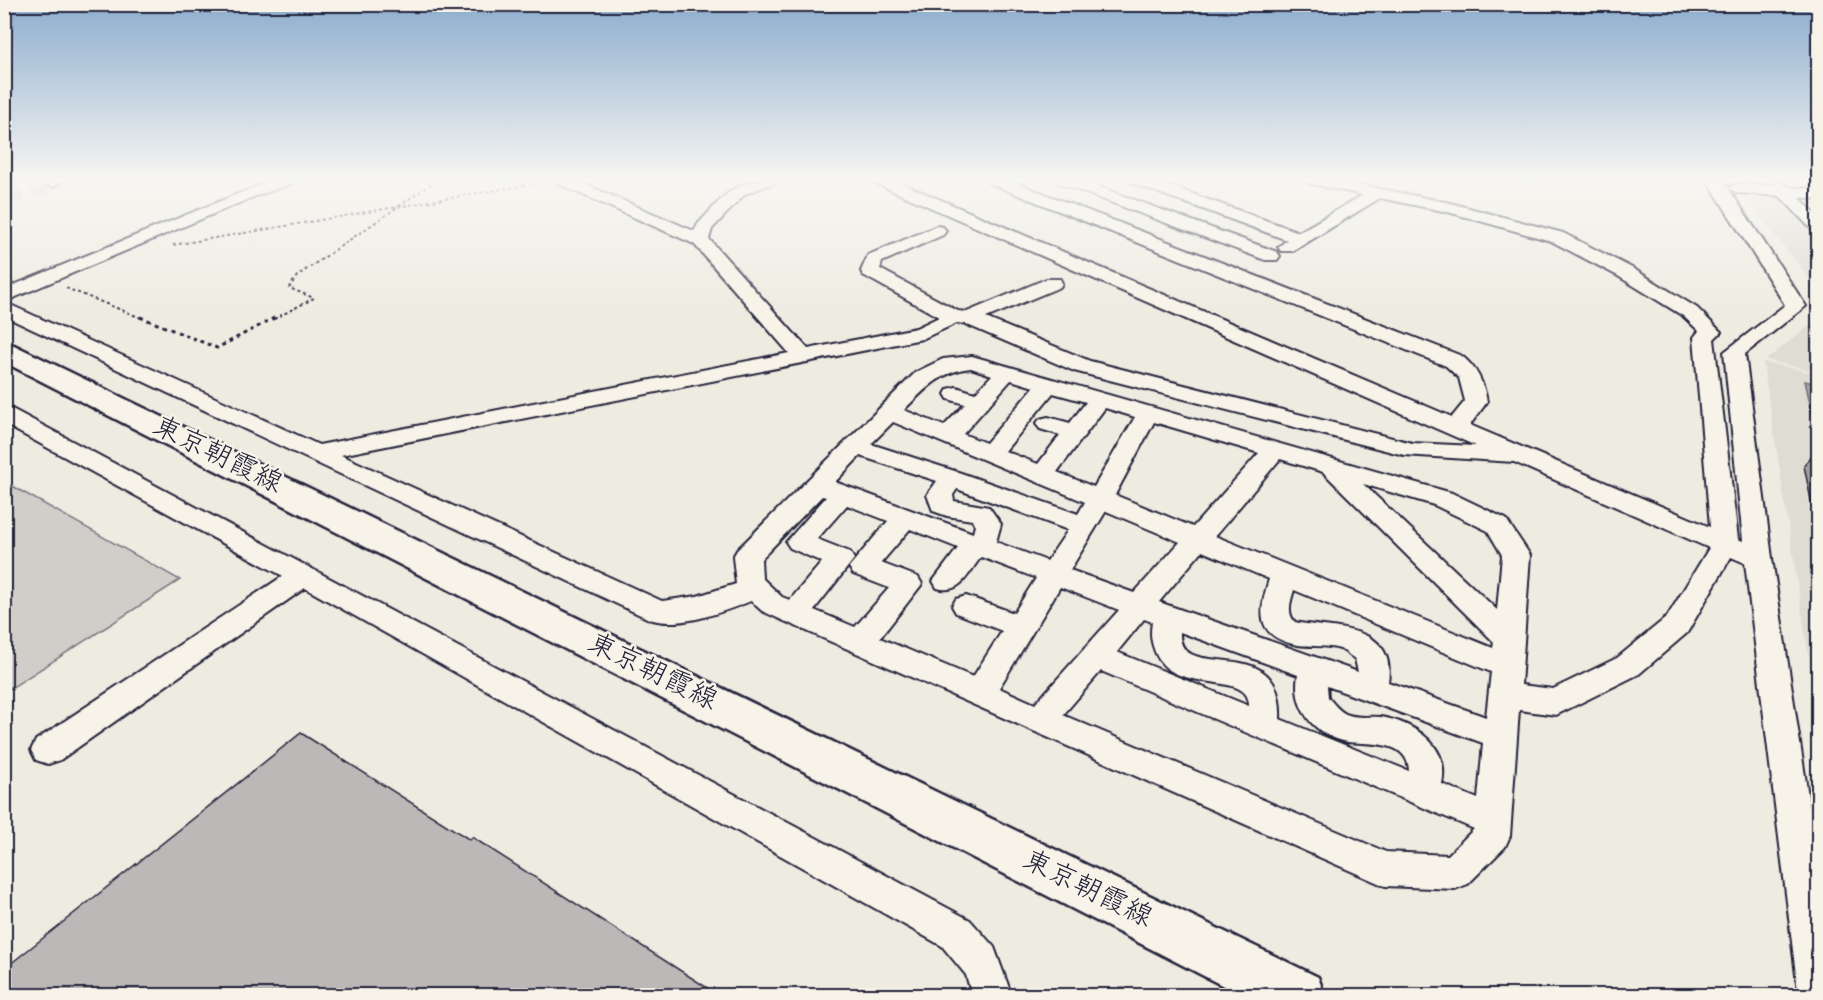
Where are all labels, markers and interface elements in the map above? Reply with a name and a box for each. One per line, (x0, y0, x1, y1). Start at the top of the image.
street label: 東京朝霞線 (145, 407, 289, 505)
street label: 東京朝霞線 (580, 624, 724, 722)
street label: 東京朝霞線 (1015, 841, 1159, 939)

